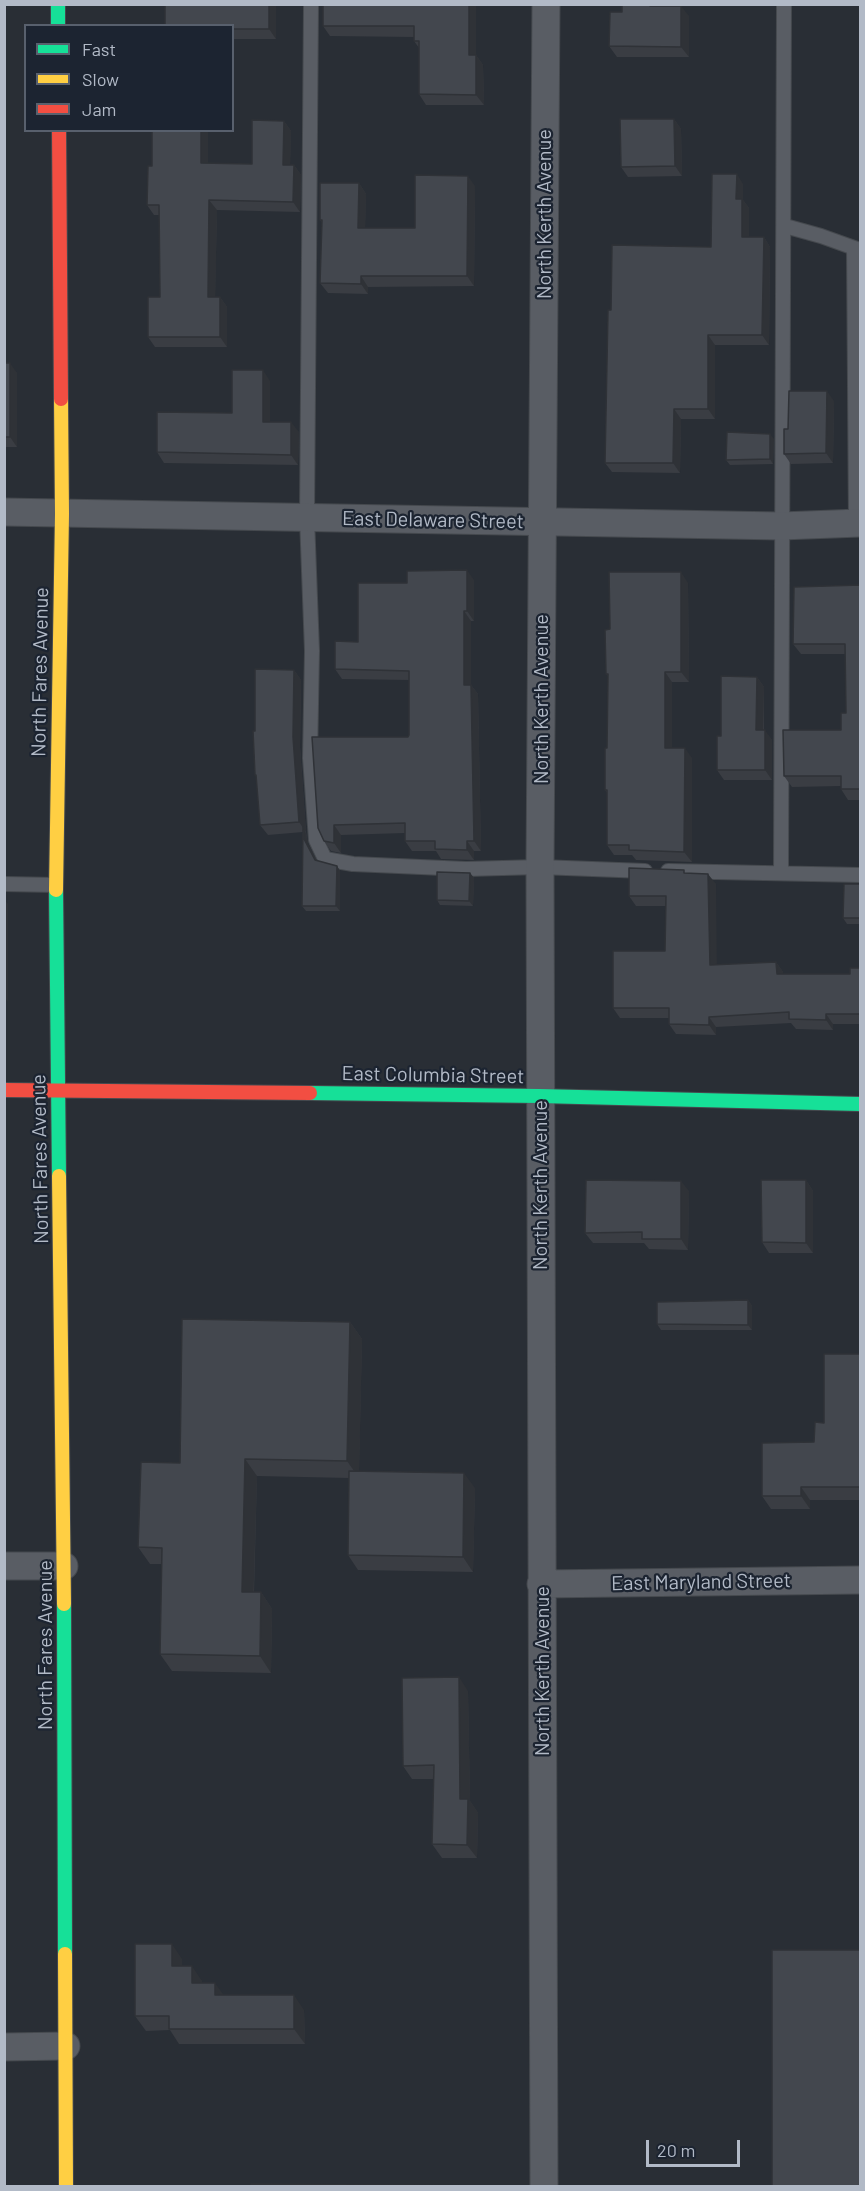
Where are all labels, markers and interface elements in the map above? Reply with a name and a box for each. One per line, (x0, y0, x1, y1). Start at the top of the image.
legend (24, 24, 234, 132)
text: Fast (82, 38, 116, 60)
text: Slow (82, 68, 119, 90)
text: Jam (82, 98, 116, 120)
street label: North Kerth Avenue (532, 129, 556, 299)
street label: East Delaware Street (342, 506, 524, 534)
street label: North Fares Avenue (27, 587, 53, 757)
street label: North Kerth Avenue (529, 614, 553, 784)
street label: East Columbia Street (341, 1061, 525, 1089)
street label: North Fares Avenue (27, 1074, 53, 1244)
street label: North Kerth Avenue (528, 1100, 552, 1270)
street label: North Fares Avenue (33, 1560, 57, 1730)
street label: East Maryland Street (611, 1568, 791, 1596)
street label: North Kerth Avenue (530, 1586, 554, 1756)
scale bar (649, 2128, 744, 2166)
text: 20 m (657, 2139, 695, 2161)

